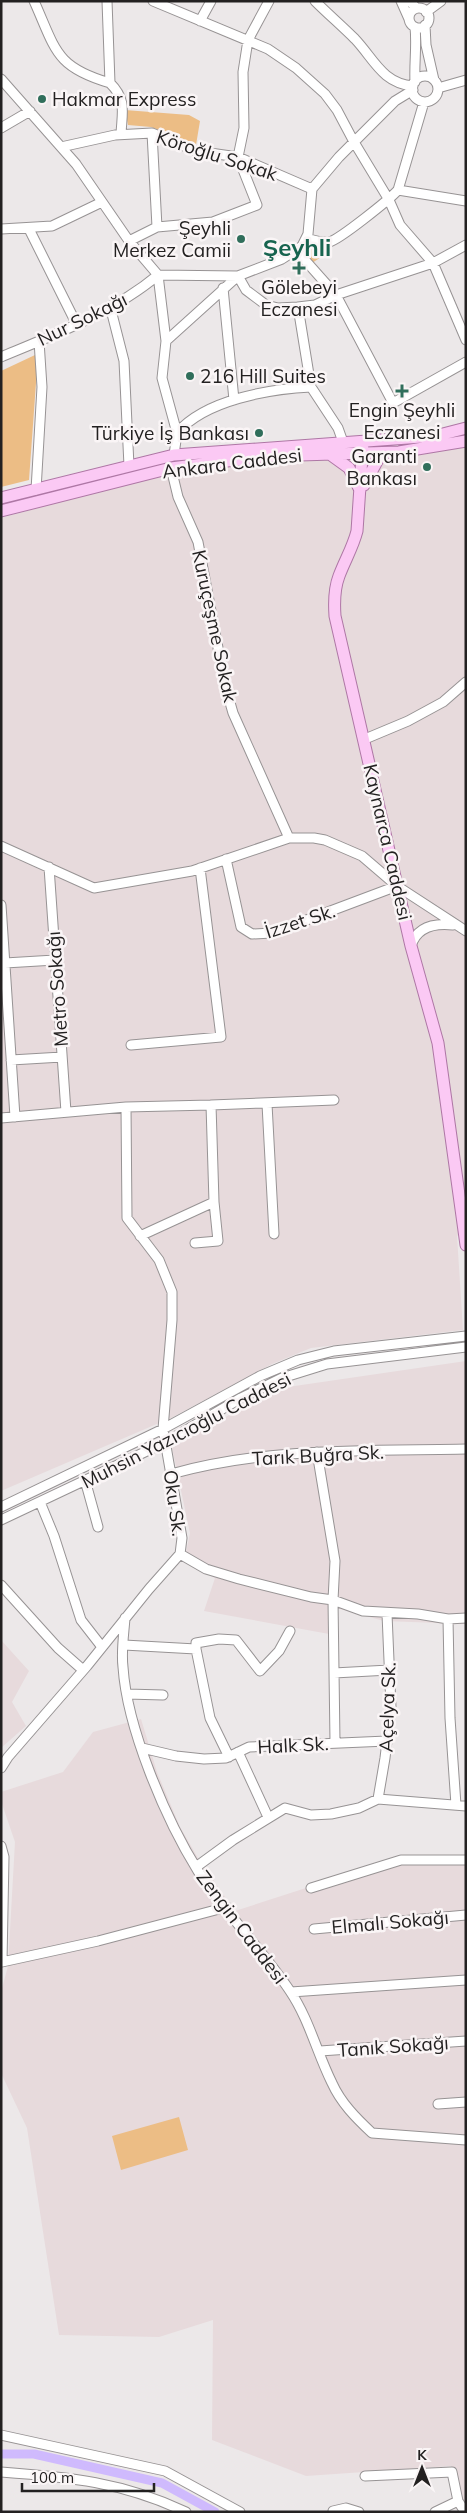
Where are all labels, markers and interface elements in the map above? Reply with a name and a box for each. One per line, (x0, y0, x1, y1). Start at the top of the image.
place label: Hakmar Express (52, 87, 196, 111)
marker: Hakmar Express (36, 93, 48, 105)
street label: Köroğlu Sokak (153, 124, 281, 186)
place label: Şeyhli Merkez Camii (113, 216, 231, 262)
district label: Şeyhli (263, 232, 331, 262)
marker: Şeyhli Merkez Camii (235, 233, 247, 245)
marker: Gölebeyi Eczanesi (293, 262, 305, 274)
place label: Gölebeyi Eczanesi (260, 275, 338, 321)
street label: Nur Sokağı (33, 287, 131, 351)
place label: 216 Hill Suites (200, 364, 326, 388)
marker: 216 Hill Suites (184, 370, 196, 382)
marker: Engin Şeyhli Eczanesi (396, 385, 408, 397)
place label: Engin Şeyhli Eczanesi (349, 398, 455, 444)
place label: Türkiye İş Bankası (92, 421, 249, 445)
marker: Türkiye İş Bankası (253, 427, 265, 439)
street label: Ankara Caddesi (161, 443, 303, 483)
place label: Garanti Bankası (347, 444, 417, 490)
marker: Garanti Bankası (421, 461, 433, 473)
street label: Kuruçeşme Sokak (187, 548, 243, 705)
street label: Kaynarca Caddesi (358, 762, 418, 922)
street label: İzzet Sk. (262, 898, 338, 944)
street label: Metro Sokağı (41, 930, 73, 1048)
street label: Muhsin Yazıcıoğlu Caddesi (77, 1367, 295, 1493)
street label: Tarık Buğra Sk. (251, 1440, 385, 1470)
street label: Oku Sk. (158, 1468, 192, 1538)
street label: Açelya Sk. (373, 1661, 401, 1753)
street label: Halk Sk. (257, 1731, 329, 1759)
street label: Zengin Caddesi (192, 1866, 292, 1988)
street label: Elmalı Sokağı (330, 1905, 450, 1939)
street label: Tanık Sokağı (337, 2030, 449, 2062)
north arrow (397, 2443, 447, 2493)
text: K (417, 2446, 427, 2464)
scale bar (22, 2460, 155, 2492)
text: 100 m (30, 2468, 74, 2487)

